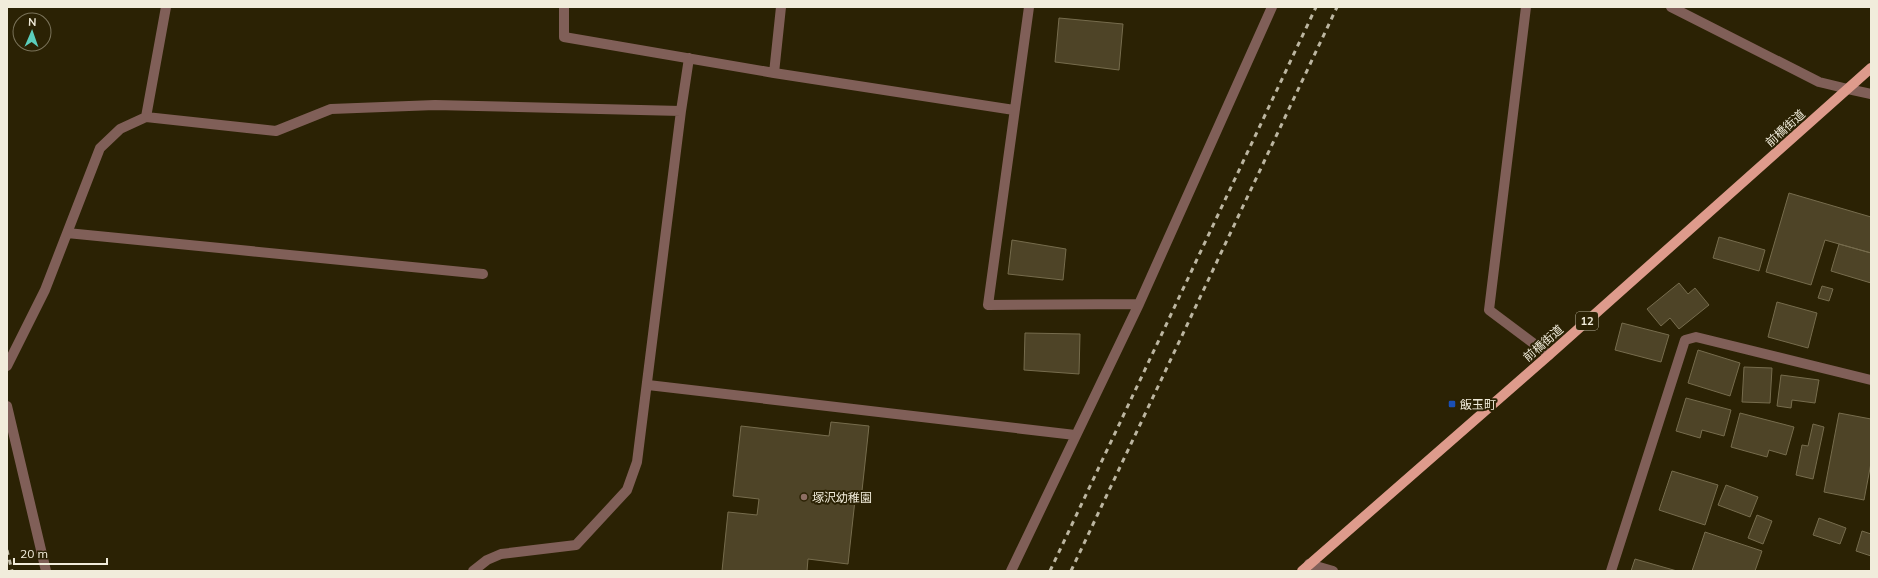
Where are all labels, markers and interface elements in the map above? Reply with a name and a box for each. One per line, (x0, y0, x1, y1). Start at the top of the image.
north arrow (12, 12, 52, 52)
text: N (28, 15, 37, 29)
street label: 前橋街道 (1762, 106, 1808, 150)
road number: 12 (1576, 312, 1598, 330)
street label: 前橋街道 (1520, 322, 1566, 364)
place label: 飯玉町 (1460, 397, 1496, 412)
marker: 飯玉町 (1447, 399, 1457, 409)
place label: 塚沢幼稚園 (812, 490, 872, 505)
marker: 塚沢幼稚園 (799, 492, 809, 502)
scale bar (14, 540, 107, 566)
text: 20 m (20, 546, 48, 561)

